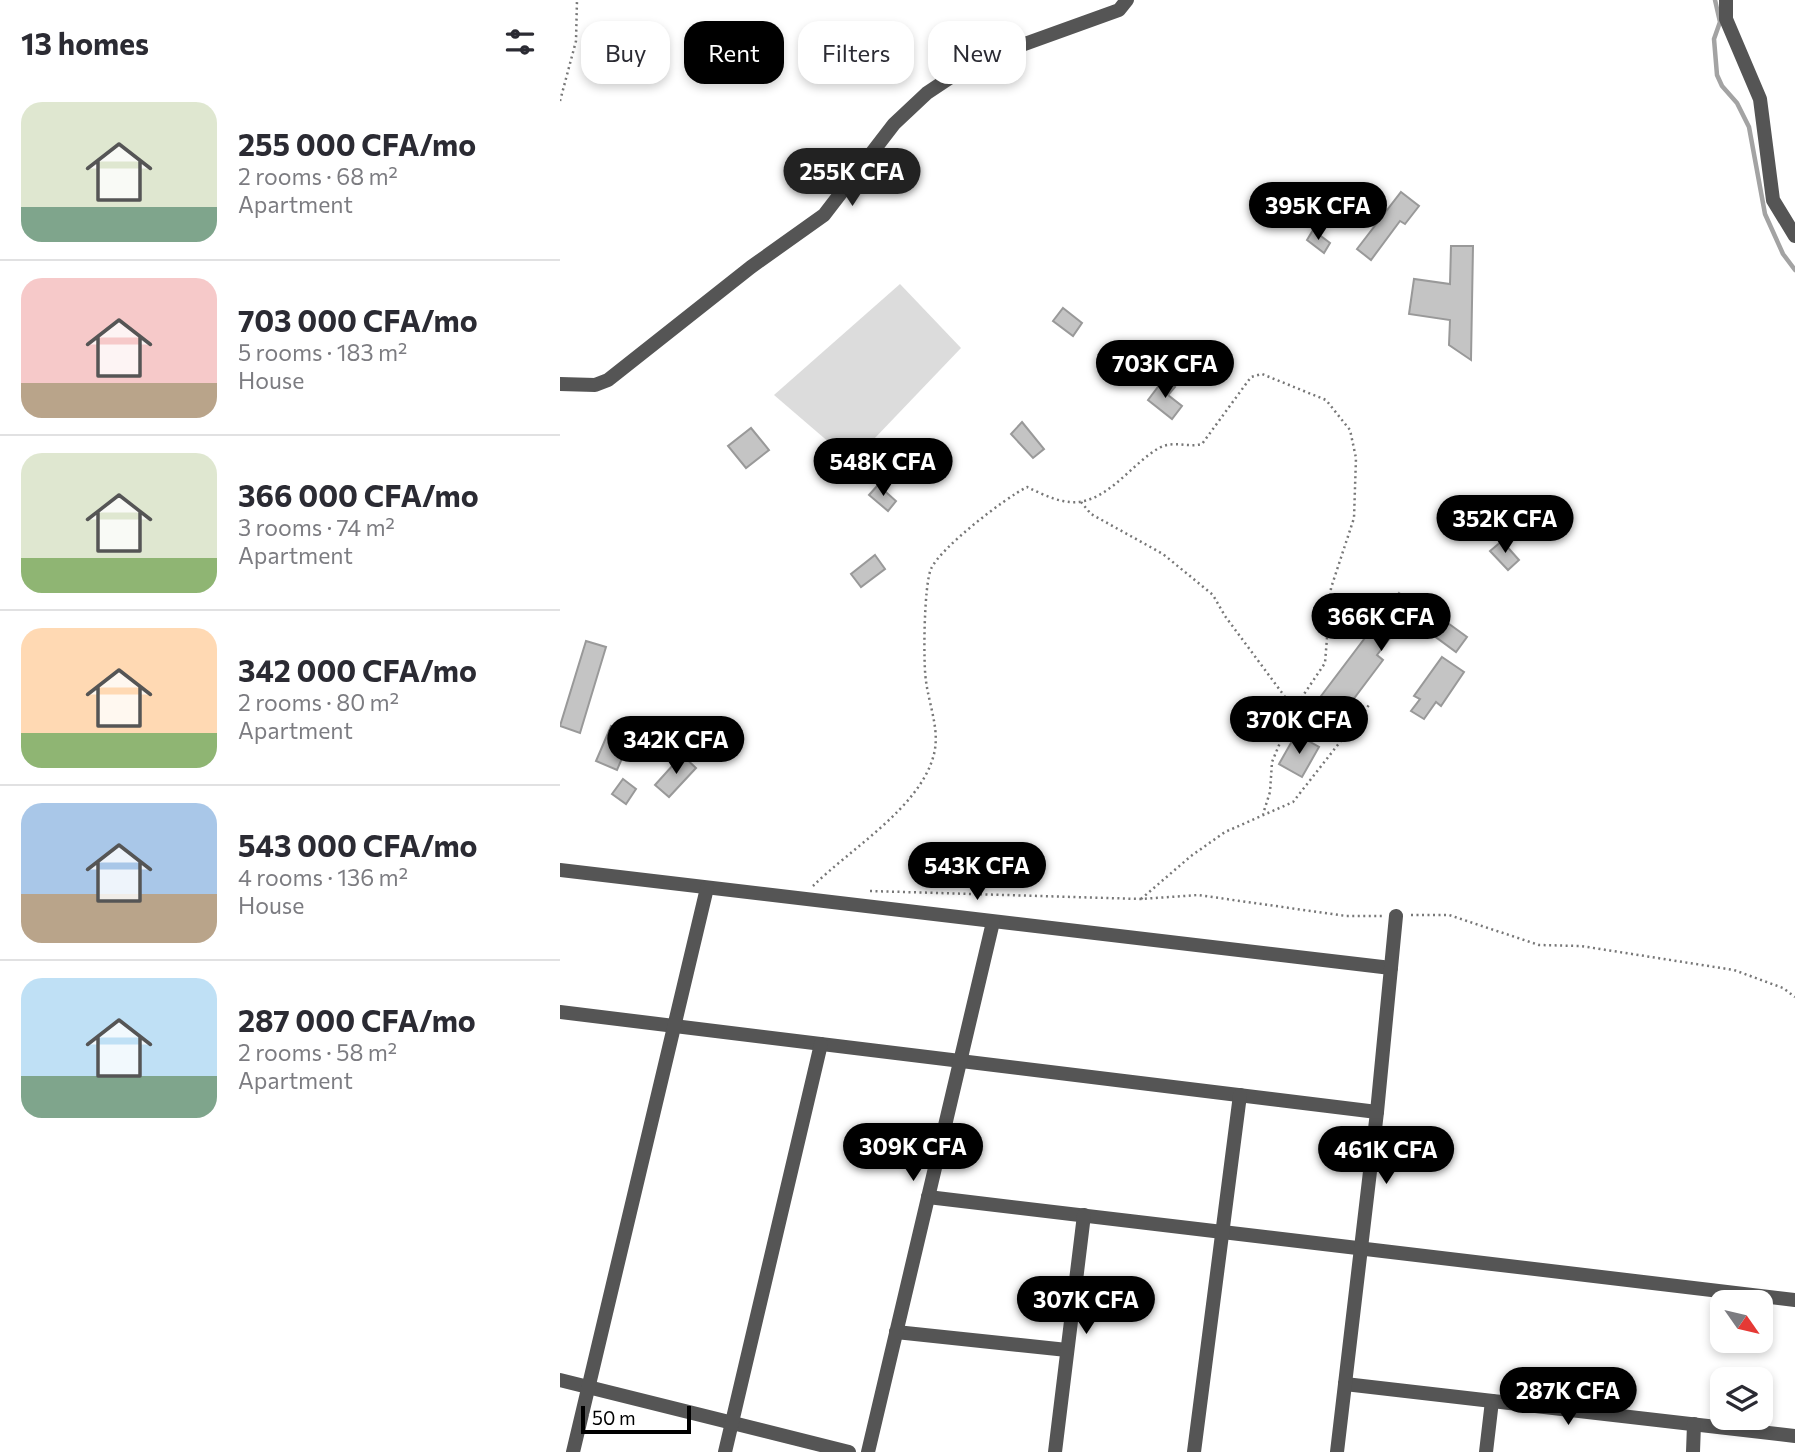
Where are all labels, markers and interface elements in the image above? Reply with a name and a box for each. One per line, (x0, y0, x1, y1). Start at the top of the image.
chip: Buy (581, 21, 670, 84)
chip: Rent (684, 21, 784, 84)
chip: Filters (798, 21, 914, 84)
chip: New (928, 21, 1026, 84)
icon: filters (501, 23, 539, 61)
text: 13 homes (21, 24, 149, 61)
text: 255 000 CFA/mo (238, 125, 476, 162)
icon: home (77, 130, 161, 214)
pin: 255K CFA (780, 148, 924, 208)
text: 255K CFA (800, 157, 904, 185)
text: 2 rooms · 68 m² (238, 162, 398, 190)
pin: 395K CFA (1246, 182, 1390, 242)
text: Apartment (238, 190, 353, 218)
text: 395K CFA (1265, 191, 1371, 219)
text: 703 000 CFA/mo (238, 301, 478, 338)
icon: home (77, 306, 161, 390)
text: 5 rooms · 183 m² (238, 338, 407, 366)
pin: 703K CFA (1093, 340, 1237, 400)
text: 703K CFA (1112, 349, 1218, 377)
text: House (238, 366, 304, 394)
pin: 548K CFA (811, 438, 955, 498)
text: 548K CFA (830, 447, 936, 475)
text: 366 000 CFA/mo (238, 476, 479, 513)
icon: home (77, 481, 161, 565)
pin: 352K CFA (1433, 496, 1577, 555)
text: 352K CFA (1453, 504, 1557, 532)
text: 3 rooms · 74 m² (238, 513, 395, 541)
text: Apartment (238, 541, 353, 569)
pin: 366K CFA (1309, 594, 1453, 653)
text: 366K CFA (1328, 602, 1434, 630)
text: 342 000 CFA/mo (238, 651, 477, 688)
icon: home (77, 656, 161, 740)
text: 2 rooms · 80 m² (238, 688, 399, 716)
pin: 370K CFA (1227, 696, 1371, 756)
text: 370K CFA (1246, 705, 1352, 733)
text: Apartment (238, 716, 353, 744)
pin: 342K CFA (604, 716, 748, 776)
text: 342K CFA (623, 725, 729, 753)
text: 543 000 CFA/mo (238, 826, 478, 863)
icon: home (77, 831, 161, 915)
pin: 543K CFA (905, 842, 1049, 902)
text: 543K CFA (924, 851, 1030, 879)
text: 4 rooms · 136 m² (238, 863, 408, 891)
text: House (238, 891, 304, 919)
text: 287 000 CFA/mo (238, 1001, 476, 1038)
icon: home (77, 1006, 161, 1090)
text: 2 rooms · 58 m² (238, 1038, 397, 1066)
text: Apartment (238, 1066, 353, 1094)
pin: 309K CFA (841, 1124, 985, 1183)
pin: 461K CFA (1314, 1126, 1458, 1186)
text: 309K CFA (859, 1132, 967, 1160)
text: 461K CFA (1334, 1135, 1438, 1163)
pin: 307K CFA (1014, 1276, 1158, 1336)
text: 307K CFA (1033, 1285, 1139, 1313)
north arrow (1710, 1290, 1773, 1353)
map controls (1710, 1290, 1773, 1430)
button: layers (1710, 1367, 1773, 1430)
pin: 287K CFA (1496, 1368, 1640, 1427)
text: 287K CFA (1516, 1376, 1620, 1404)
scale bar (581, 1403, 691, 1435)
text: 50 m (592, 1406, 636, 1429)

